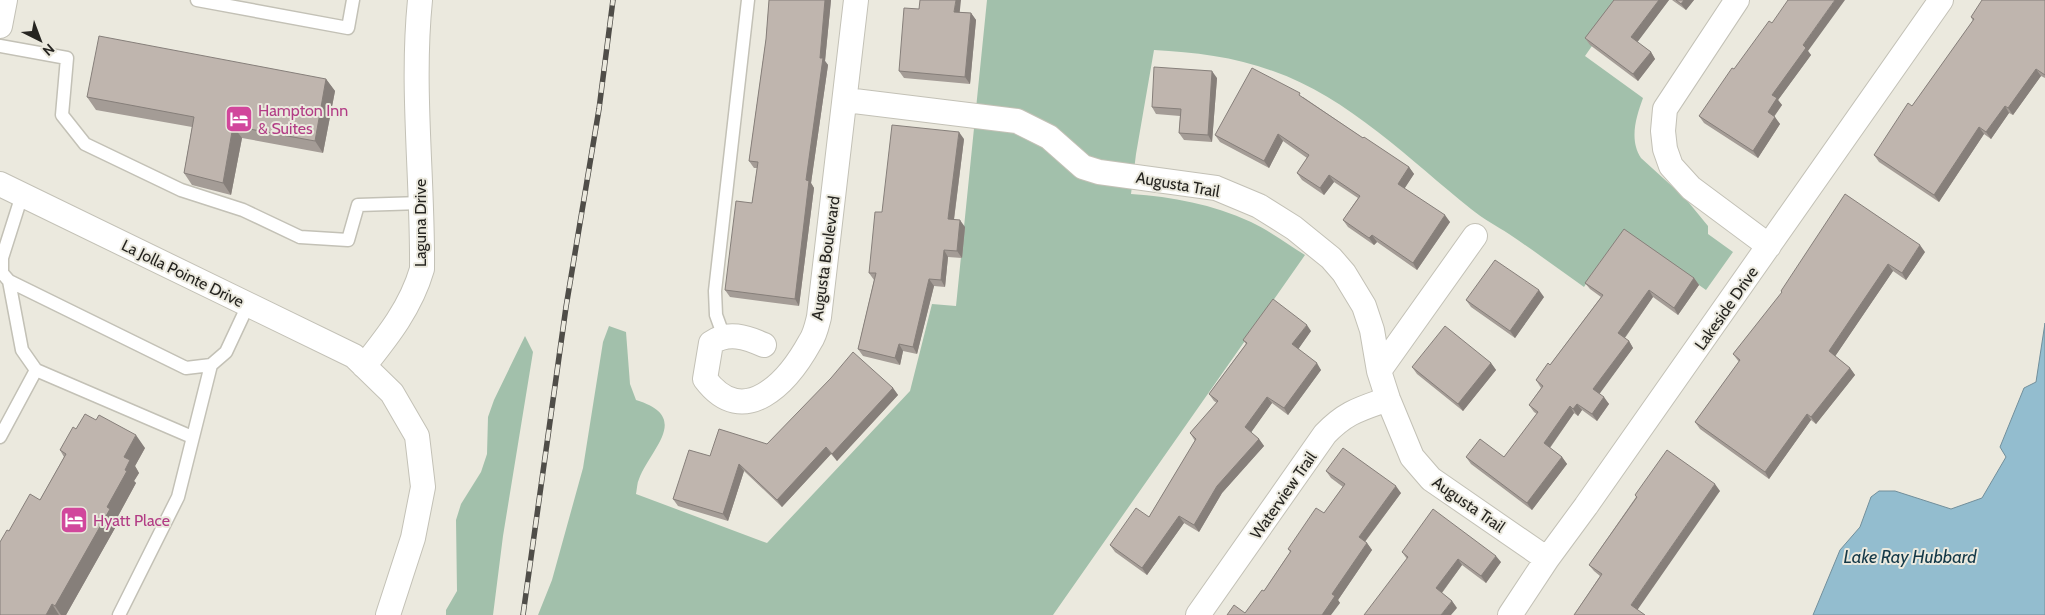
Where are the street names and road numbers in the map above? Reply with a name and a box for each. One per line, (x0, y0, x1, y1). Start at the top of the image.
street label: Augusta Trail (1135, 168, 1221, 201)
street label: Laguna Drive (411, 179, 430, 267)
street label: Augusta Boulevard (807, 195, 844, 322)
street label: La Jolla Pointe Drive (119, 236, 247, 311)
street label: Lakeside Drive (1691, 263, 1762, 354)
street label: Waterview Trail (1246, 448, 1321, 543)
street label: Augusta Trail (1429, 472, 1509, 537)

